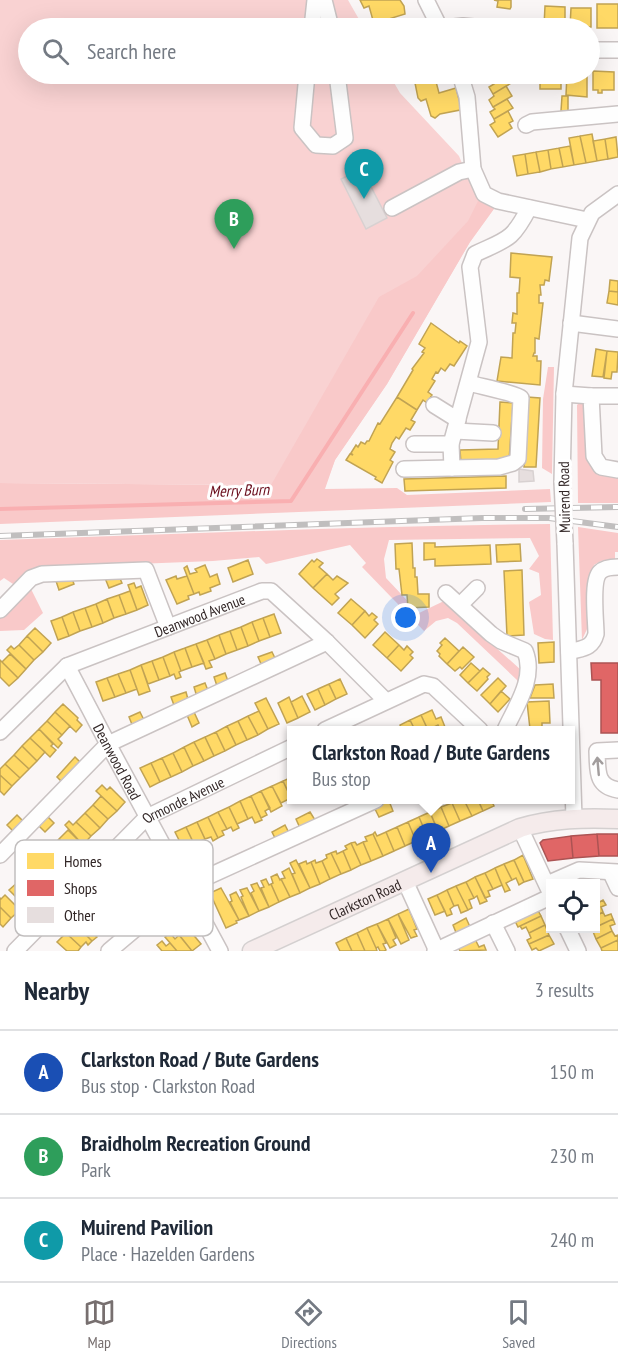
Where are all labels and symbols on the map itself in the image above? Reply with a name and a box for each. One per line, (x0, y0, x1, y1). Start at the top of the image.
pin: C (344, 150, 384, 199)
pin: B (214, 200, 254, 249)
street label: Muirend Road (554, 461, 574, 533)
water label: Merry Burn (208, 479, 271, 501)
street label: Deanwood Avenue (151, 589, 248, 641)
your location (391, 603, 420, 632)
street label: Deanwood Road (89, 720, 146, 803)
one-way arrow (592, 756, 603, 776)
street label: Ormonde Avenue (137, 772, 227, 827)
pin: A (412, 824, 450, 873)
legend (15, 840, 213, 936)
text: Homes (64, 851, 102, 871)
street label: Clarkston Road (326, 875, 404, 924)
text: Shops (64, 878, 97, 898)
text: Other (64, 905, 96, 925)

